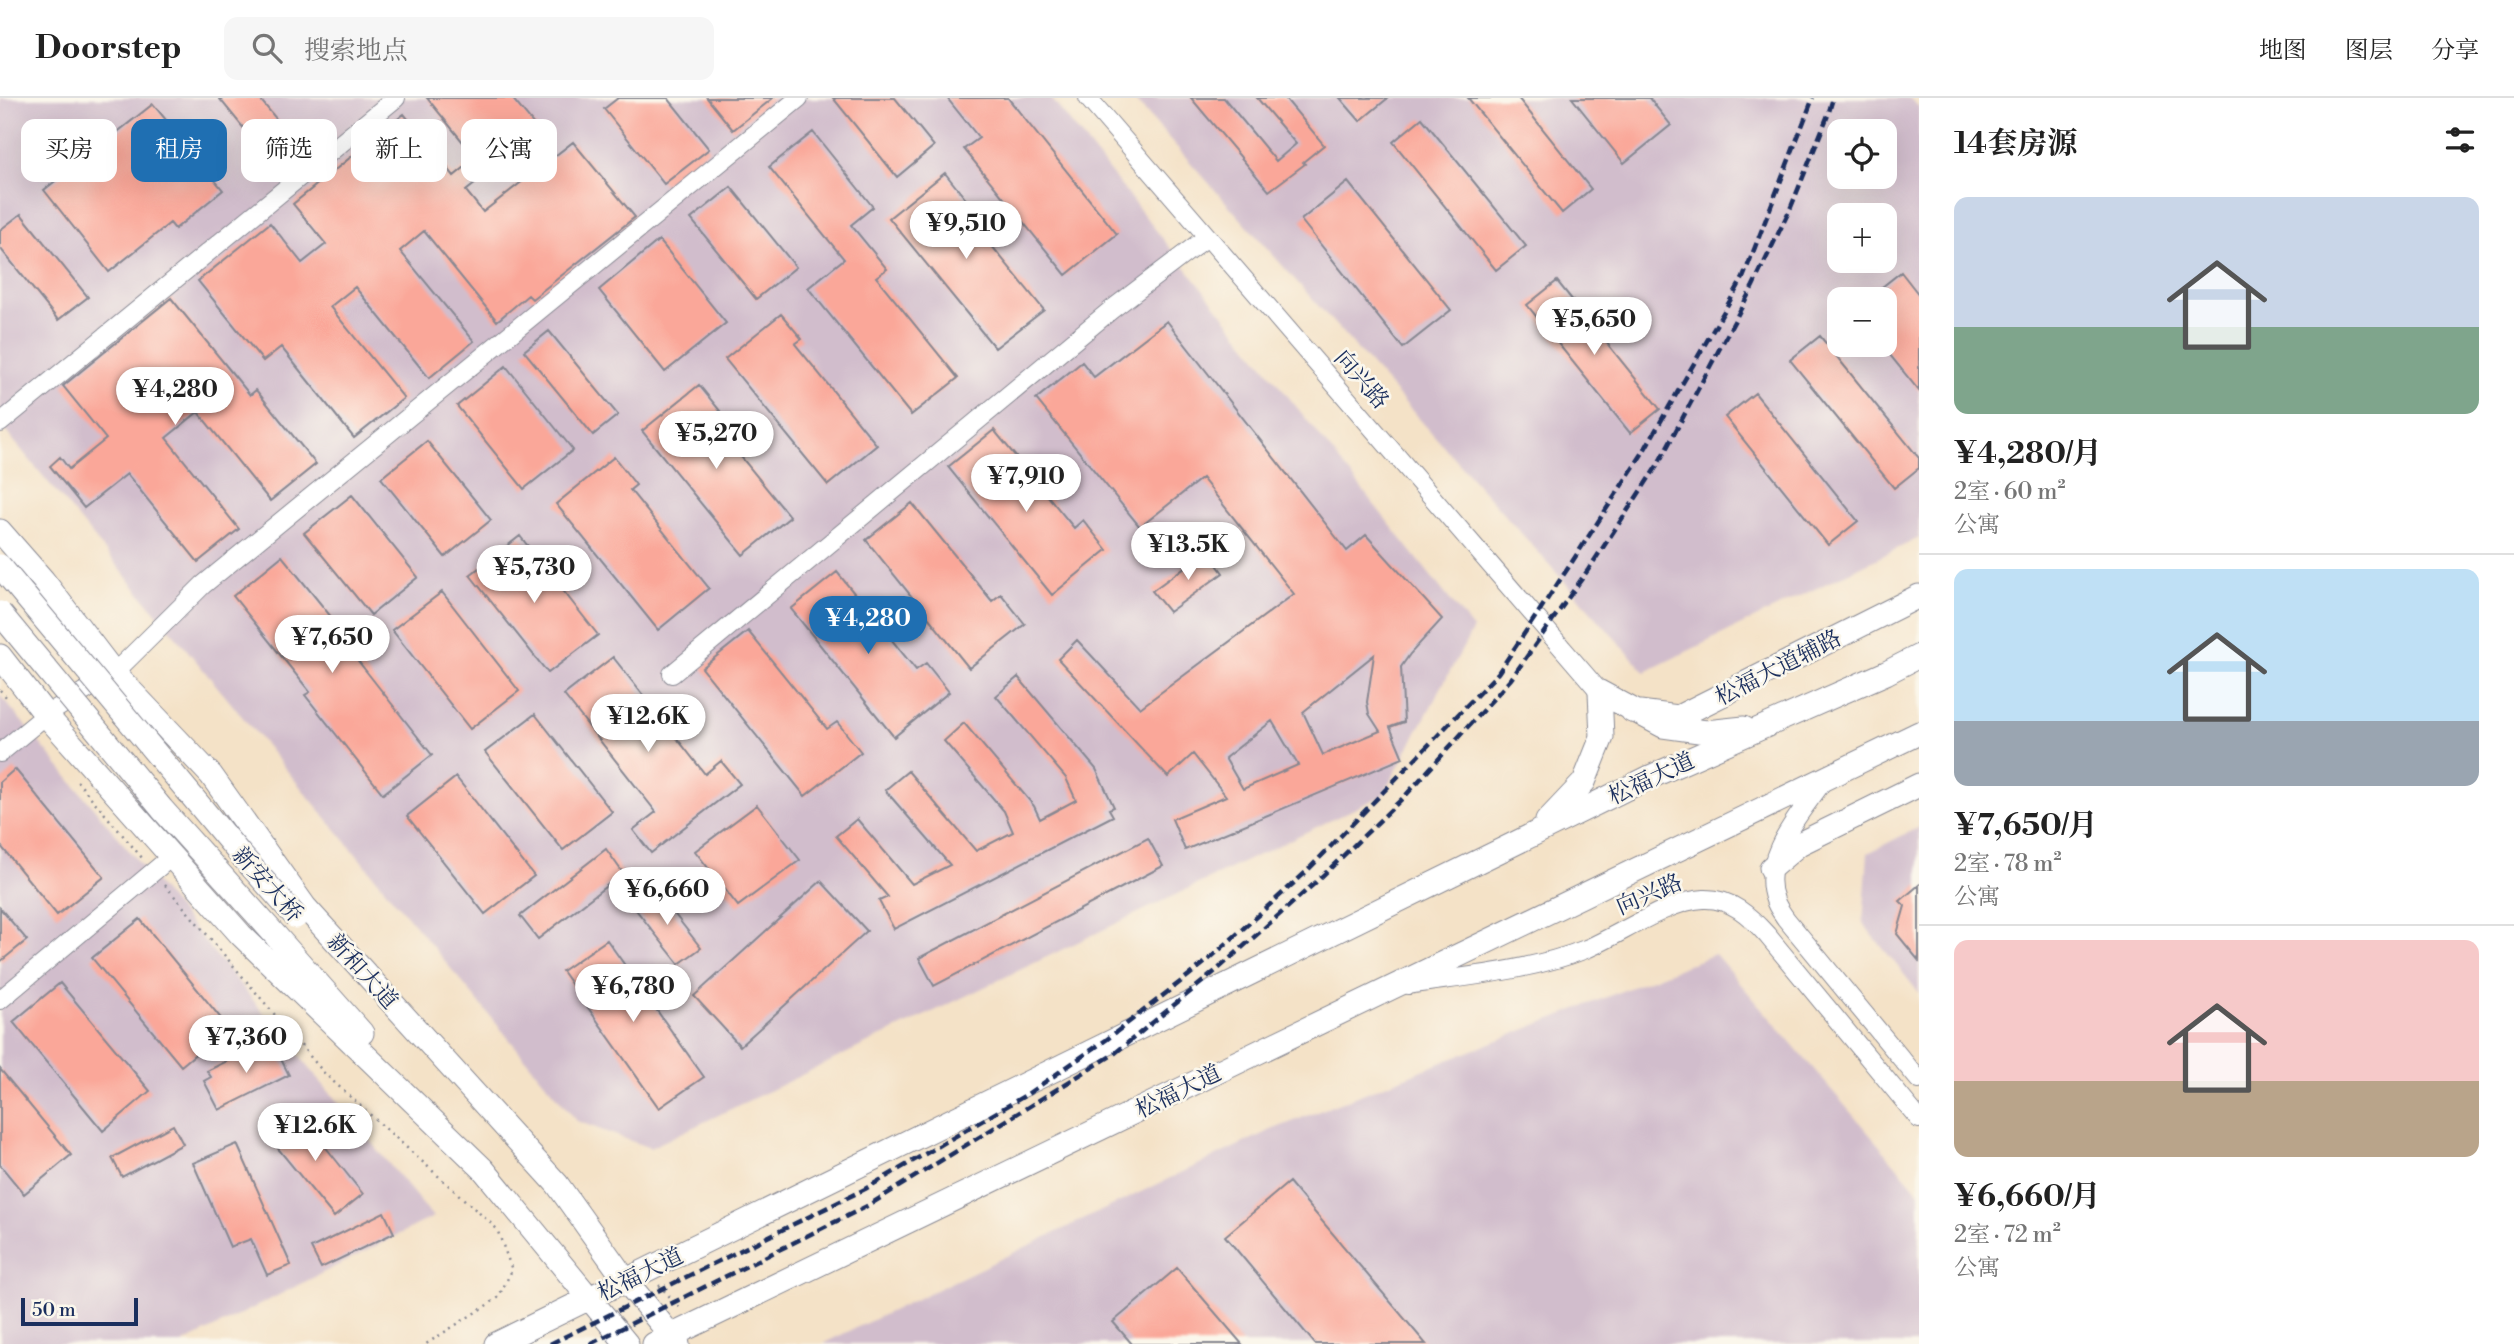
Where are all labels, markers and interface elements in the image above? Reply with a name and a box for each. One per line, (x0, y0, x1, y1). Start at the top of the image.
search box (224, 17, 714, 80)
text: Doorstep (35, 28, 182, 69)
icon: search (248, 29, 286, 67)
text: 搜索地点 (304, 35, 408, 67)
text: 地图 (2259, 36, 2307, 66)
text: 图层 (2345, 36, 2393, 66)
text: 分享 (2431, 36, 2479, 66)
chip: 买房 (21, 119, 117, 182)
chip: 租房 (131, 119, 227, 182)
chip: 筛选 (241, 119, 337, 182)
chip: 新上 (351, 119, 447, 182)
chip: 公寓 (461, 119, 557, 182)
map controls (1827, 119, 1897, 357)
button: locate (1827, 119, 1897, 189)
icon: filters (2441, 121, 2479, 159)
text: 14套房源 (1954, 125, 2077, 163)
pin: ¥9,510 (909, 202, 1023, 261)
button: + (1827, 203, 1897, 273)
text: ¥9,510 (926, 210, 1006, 238)
icon: home (2154, 242, 2280, 368)
button: − (1827, 287, 1897, 357)
pin: ¥5,650 (1537, 298, 1651, 357)
text: ¥5,650 (1552, 306, 1636, 334)
street label: 向兴路 (1328, 344, 1394, 415)
pin: ¥4,280 (118, 368, 232, 427)
text: ¥4,280 (132, 376, 218, 404)
pin: ¥5,270 (659, 412, 773, 471)
text: ¥5,270 (675, 420, 757, 448)
text: ¥4,280/月 (1954, 435, 2102, 473)
pin: ¥7,910 (969, 454, 1083, 514)
text: ¥7,910 (987, 463, 1065, 491)
text: 2室 · 60 m² (1954, 478, 2066, 506)
text: 公寓 (1954, 511, 2000, 539)
pin: ¥13.5K (1131, 522, 1245, 582)
text: ¥13.5K (1147, 531, 1229, 559)
pin: ¥5,730 (477, 546, 591, 605)
text: ¥5,730 (493, 554, 575, 582)
pin: ¥4,280 (811, 596, 925, 656)
text: ¥4,280 (825, 605, 911, 633)
icon: home (2154, 614, 2280, 740)
pin: ¥7,650 (275, 616, 389, 675)
text: ¥7,650 (291, 624, 373, 652)
street label: 松福大道辅路 (1711, 624, 1846, 712)
pin: ¥12.6K (591, 694, 705, 754)
text: ¥12.6K (607, 703, 689, 731)
street label: 松福大道 (1604, 747, 1699, 811)
text: ¥7,650/月 (1954, 807, 2098, 845)
street label: 新安大桥 (226, 841, 308, 928)
text: 2室 · 78 m² (1954, 850, 2062, 878)
pin: ¥6,660 (610, 868, 724, 927)
street label: 向兴路 (1612, 869, 1687, 921)
text: ¥6,660 (625, 876, 709, 904)
text: 公寓 (1954, 883, 2000, 911)
street label: 新和大道 (321, 928, 403, 1015)
pin: ¥6,780 (576, 964, 690, 1024)
text: ¥6,780 (591, 973, 675, 1001)
icon: home (2154, 985, 2280, 1111)
pin: ¥7,360 (189, 1016, 303, 1075)
text: ¥7,360 (205, 1024, 287, 1052)
street label: 松福大道 (1131, 1059, 1226, 1125)
pin: ¥12.6K (258, 1104, 372, 1163)
text: ¥12.6K (274, 1112, 356, 1140)
text: ¥6,660/月 (1954, 1178, 2100, 1216)
text: 2室 · 72 m² (1954, 1221, 2061, 1249)
street label: 松福大道 (593, 1242, 688, 1308)
text: 公寓 (1954, 1254, 2000, 1282)
scale bar (21, 1295, 138, 1327)
text: 50 m (32, 1298, 76, 1322)

